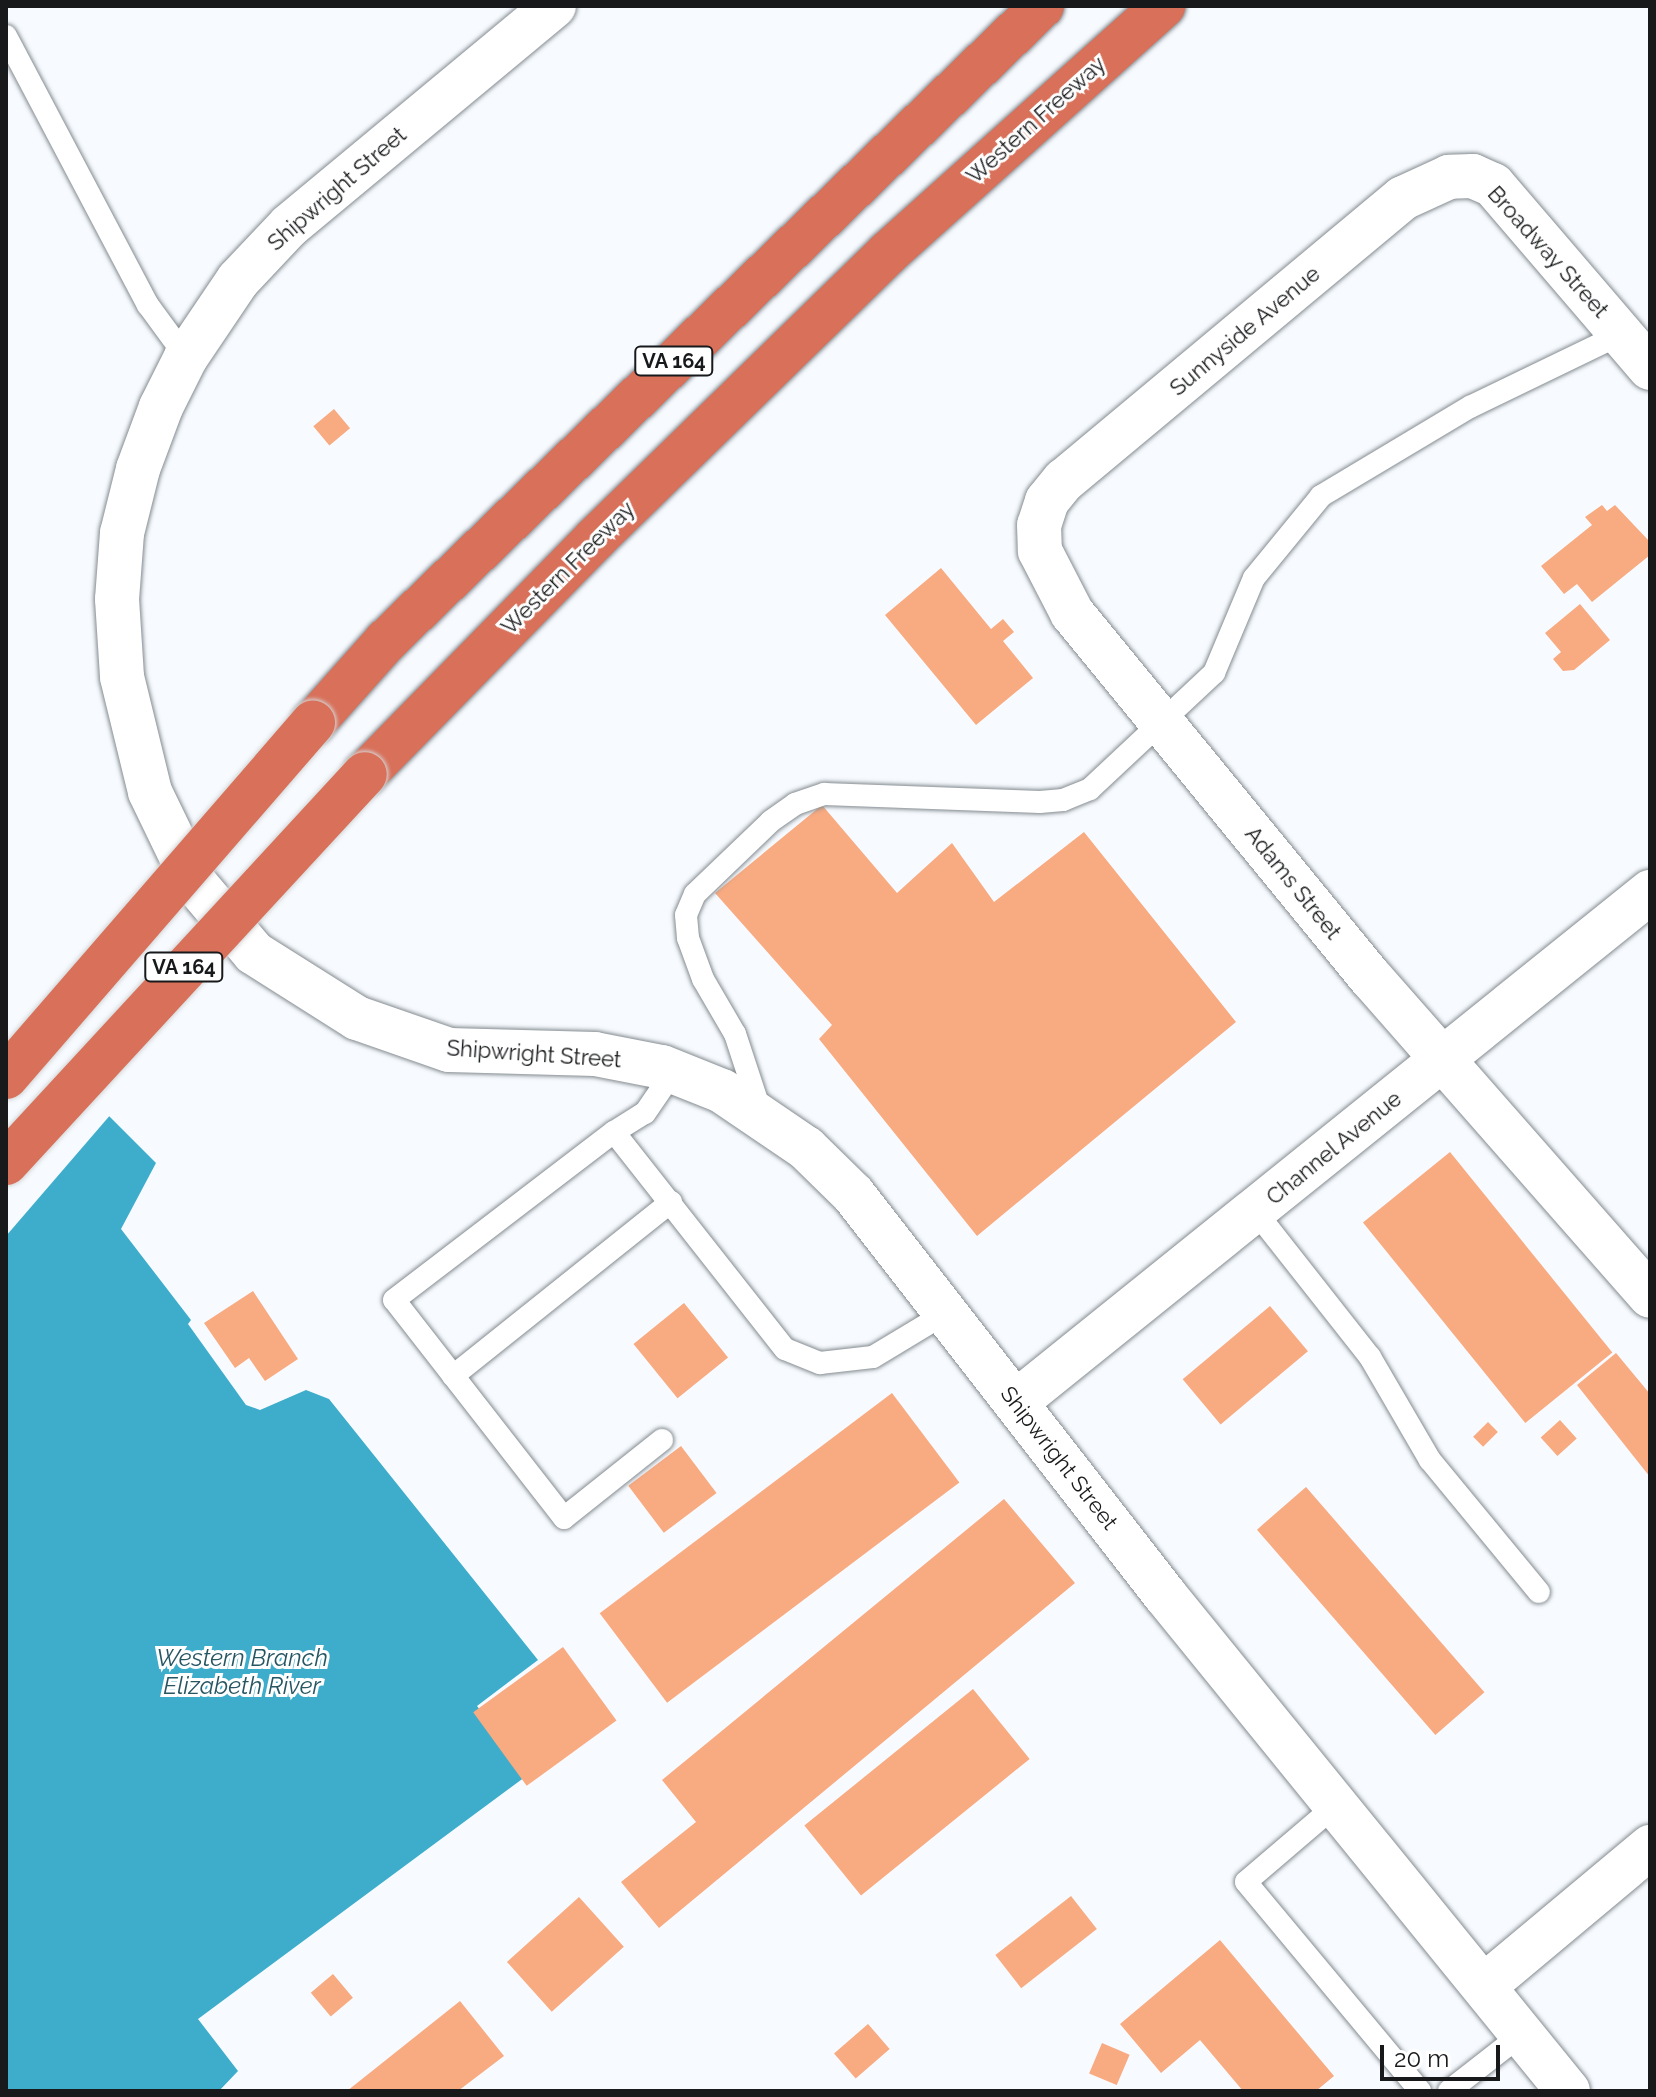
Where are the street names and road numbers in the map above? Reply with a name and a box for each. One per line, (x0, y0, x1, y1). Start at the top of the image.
street label: Western Freeway (961, 51, 1111, 189)
street label: Shipwright Street (262, 122, 412, 256)
street label: Broadway Street (1482, 181, 1614, 323)
street label: Sunnyside Avenue (1164, 260, 1326, 402)
road number: VA 164 (632, 345, 716, 377)
street label: Western Freeway (496, 496, 640, 640)
street label: Adams Street (1239, 821, 1347, 945)
road number: VA 164 (142, 951, 226, 983)
street label: Shipwright Street (446, 1035, 622, 1073)
street label: Channel Avenue (1261, 1085, 1407, 1211)
street label: Shipwright Street (995, 1381, 1123, 1535)

